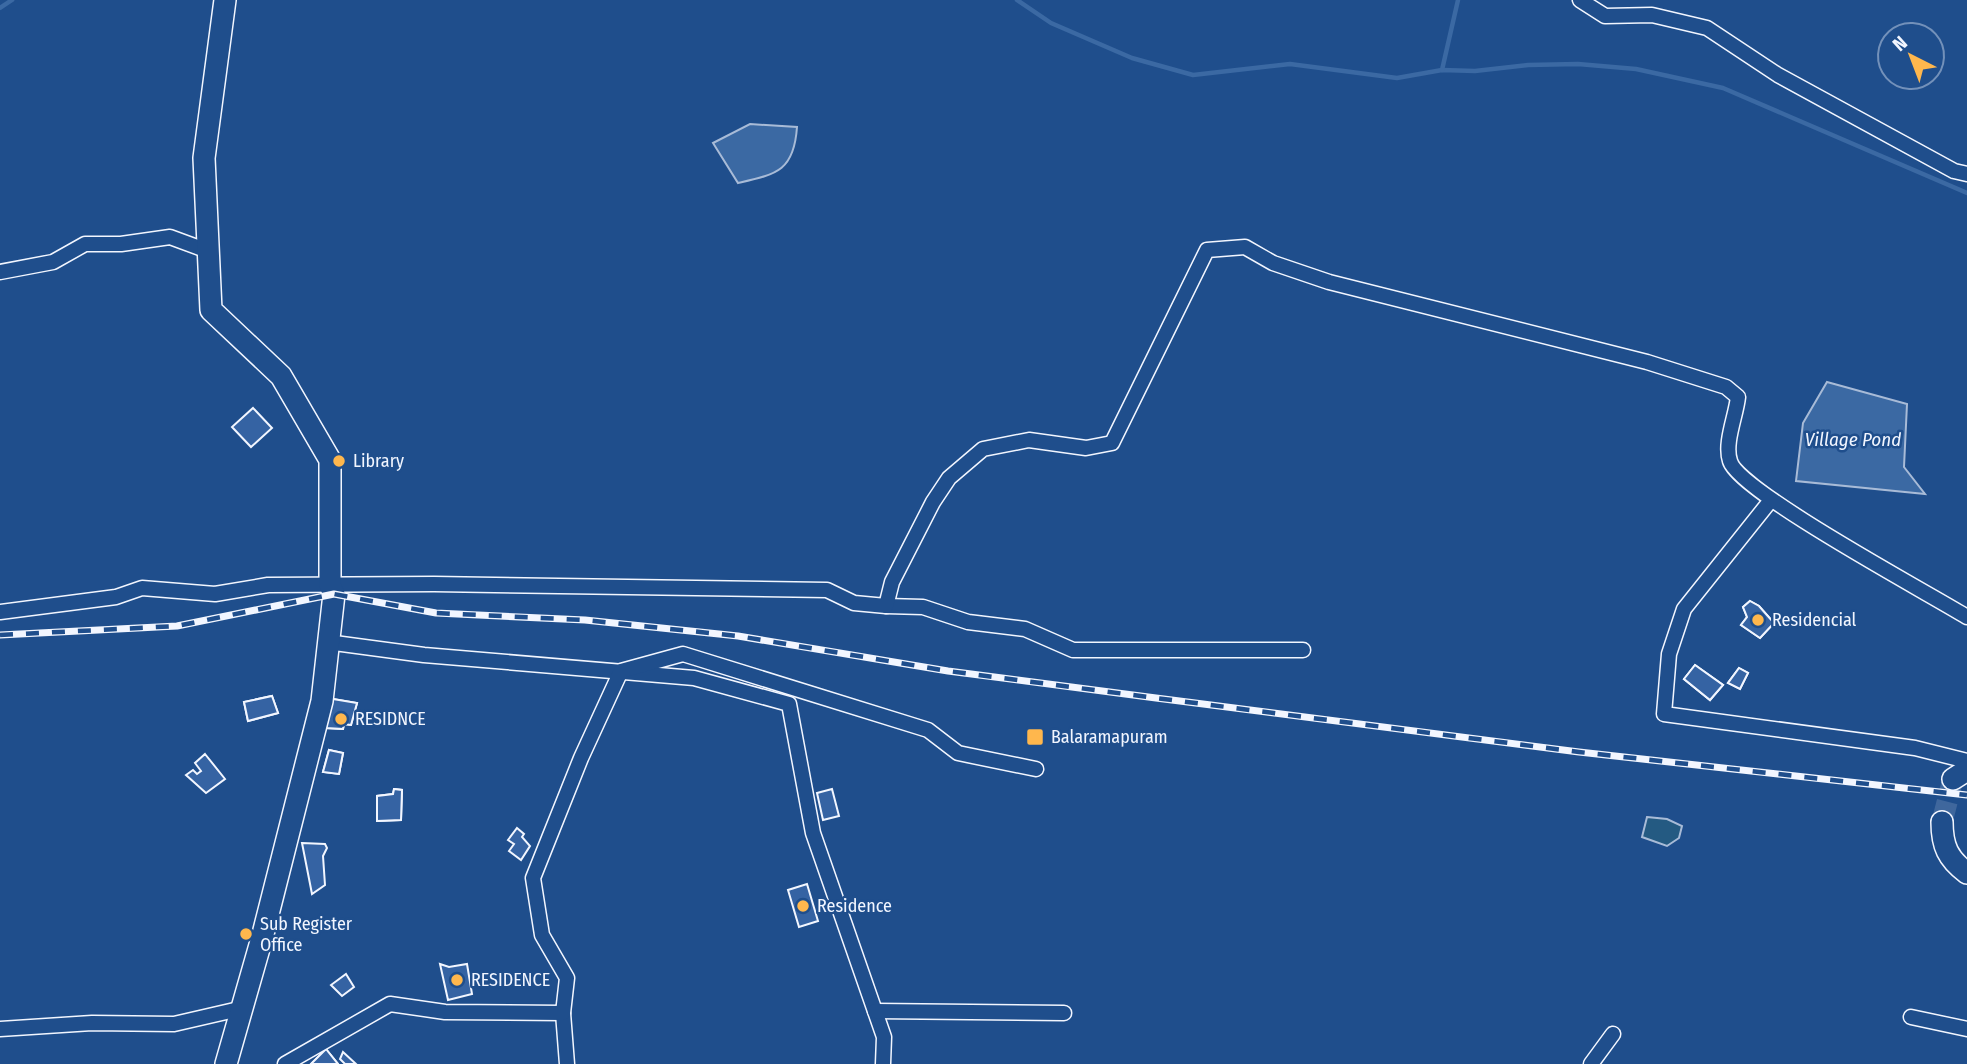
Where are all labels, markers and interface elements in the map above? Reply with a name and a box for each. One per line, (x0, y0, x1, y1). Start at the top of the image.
north arrow (1876, 21, 1946, 91)
text: N (1888, 31, 1912, 56)
water label: Village Pond (1805, 428, 1901, 451)
place label: Library (353, 450, 404, 472)
marker: Library (331, 453, 347, 469)
place label: Residencial (1772, 609, 1857, 631)
marker: Residencial (1750, 612, 1766, 628)
place label: RESIDNCE (355, 708, 426, 730)
marker: RESIDNCE (333, 711, 349, 727)
place label: Balaramapuram (1051, 726, 1168, 748)
marker: Balaramapuram (1025, 727, 1045, 747)
place label: Residence (817, 895, 892, 917)
marker: Residence (795, 898, 811, 914)
place label: Sub Register Office (260, 913, 353, 956)
marker: Sub Register Office (238, 926, 254, 942)
place label: RESIDENCE (471, 969, 550, 991)
marker: RESIDENCE (449, 972, 465, 988)

